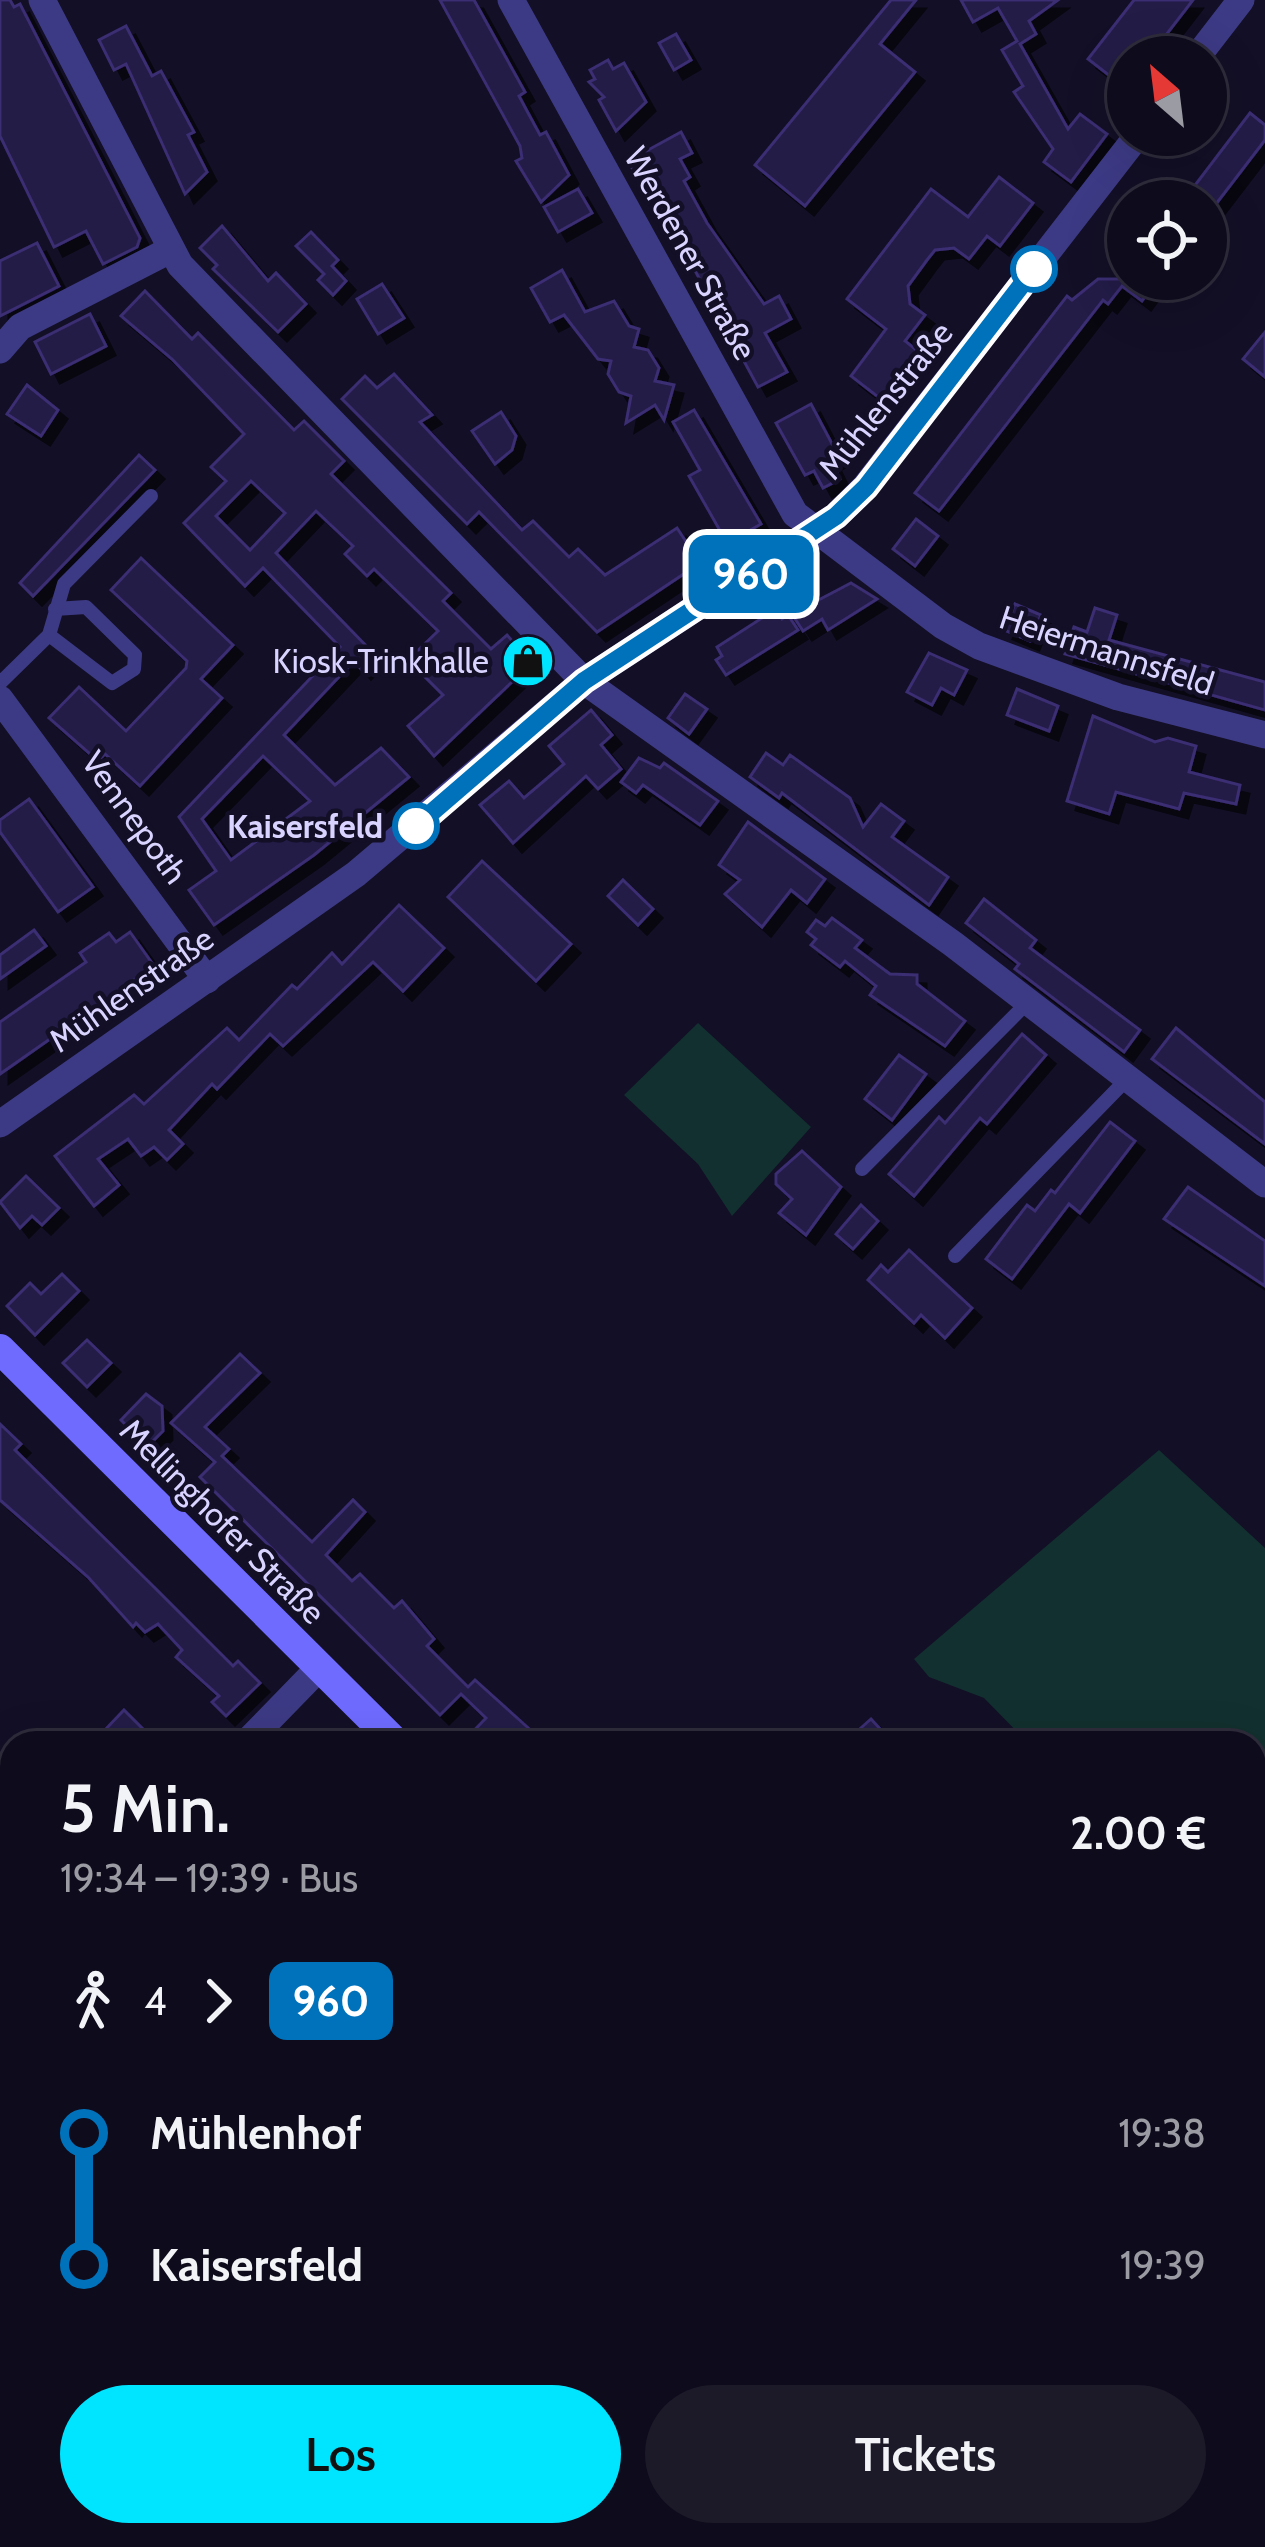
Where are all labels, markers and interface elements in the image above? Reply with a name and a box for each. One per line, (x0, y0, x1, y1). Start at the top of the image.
north arrow (1107, 36, 1227, 156)
map controls (1107, 36, 1227, 300)
street label: Werdener Straße (616, 140, 766, 366)
button: locate (1107, 180, 1227, 300)
unlabelled marker (1012, 247, 1056, 291)
street label: Mühlenstraße (809, 313, 961, 487)
line badge: 960 (682, 535, 820, 613)
text: 960 (713, 548, 789, 600)
street label: Heiermannsfeld (995, 597, 1219, 703)
shop icon: Kiosk-Trinkhalle (500, 633, 556, 689)
place label: Kiosk-Trinkhalle (272, 641, 489, 681)
street label: Vennepoth (74, 743, 196, 891)
marker: Kaisersfeld (394, 804, 438, 848)
place label: Kaisersfeld (227, 806, 383, 846)
street label: Mühlenstraße (41, 918, 221, 1060)
street label: Mellinghofer Straße (112, 1410, 334, 1632)
text: 5 Min. (60, 1768, 230, 1849)
text: 2.00 € (1070, 1806, 1206, 1860)
text: 19:34 – 19:39 · Bus (60, 1854, 358, 1902)
icon: walk (60, 1968, 126, 2034)
icon: forward (185, 1968, 251, 2034)
text: 960 (293, 1975, 369, 2027)
text: 4 (144, 1977, 167, 2025)
text: Mühlenhof (150, 2106, 362, 2160)
text: 19:38 (1118, 2109, 1206, 2157)
text: Kaisersfeld (150, 2238, 363, 2292)
text: 19:39 (1120, 2241, 1206, 2289)
button: Los (60, 2385, 621, 2523)
button: Tickets (645, 2385, 1206, 2523)

